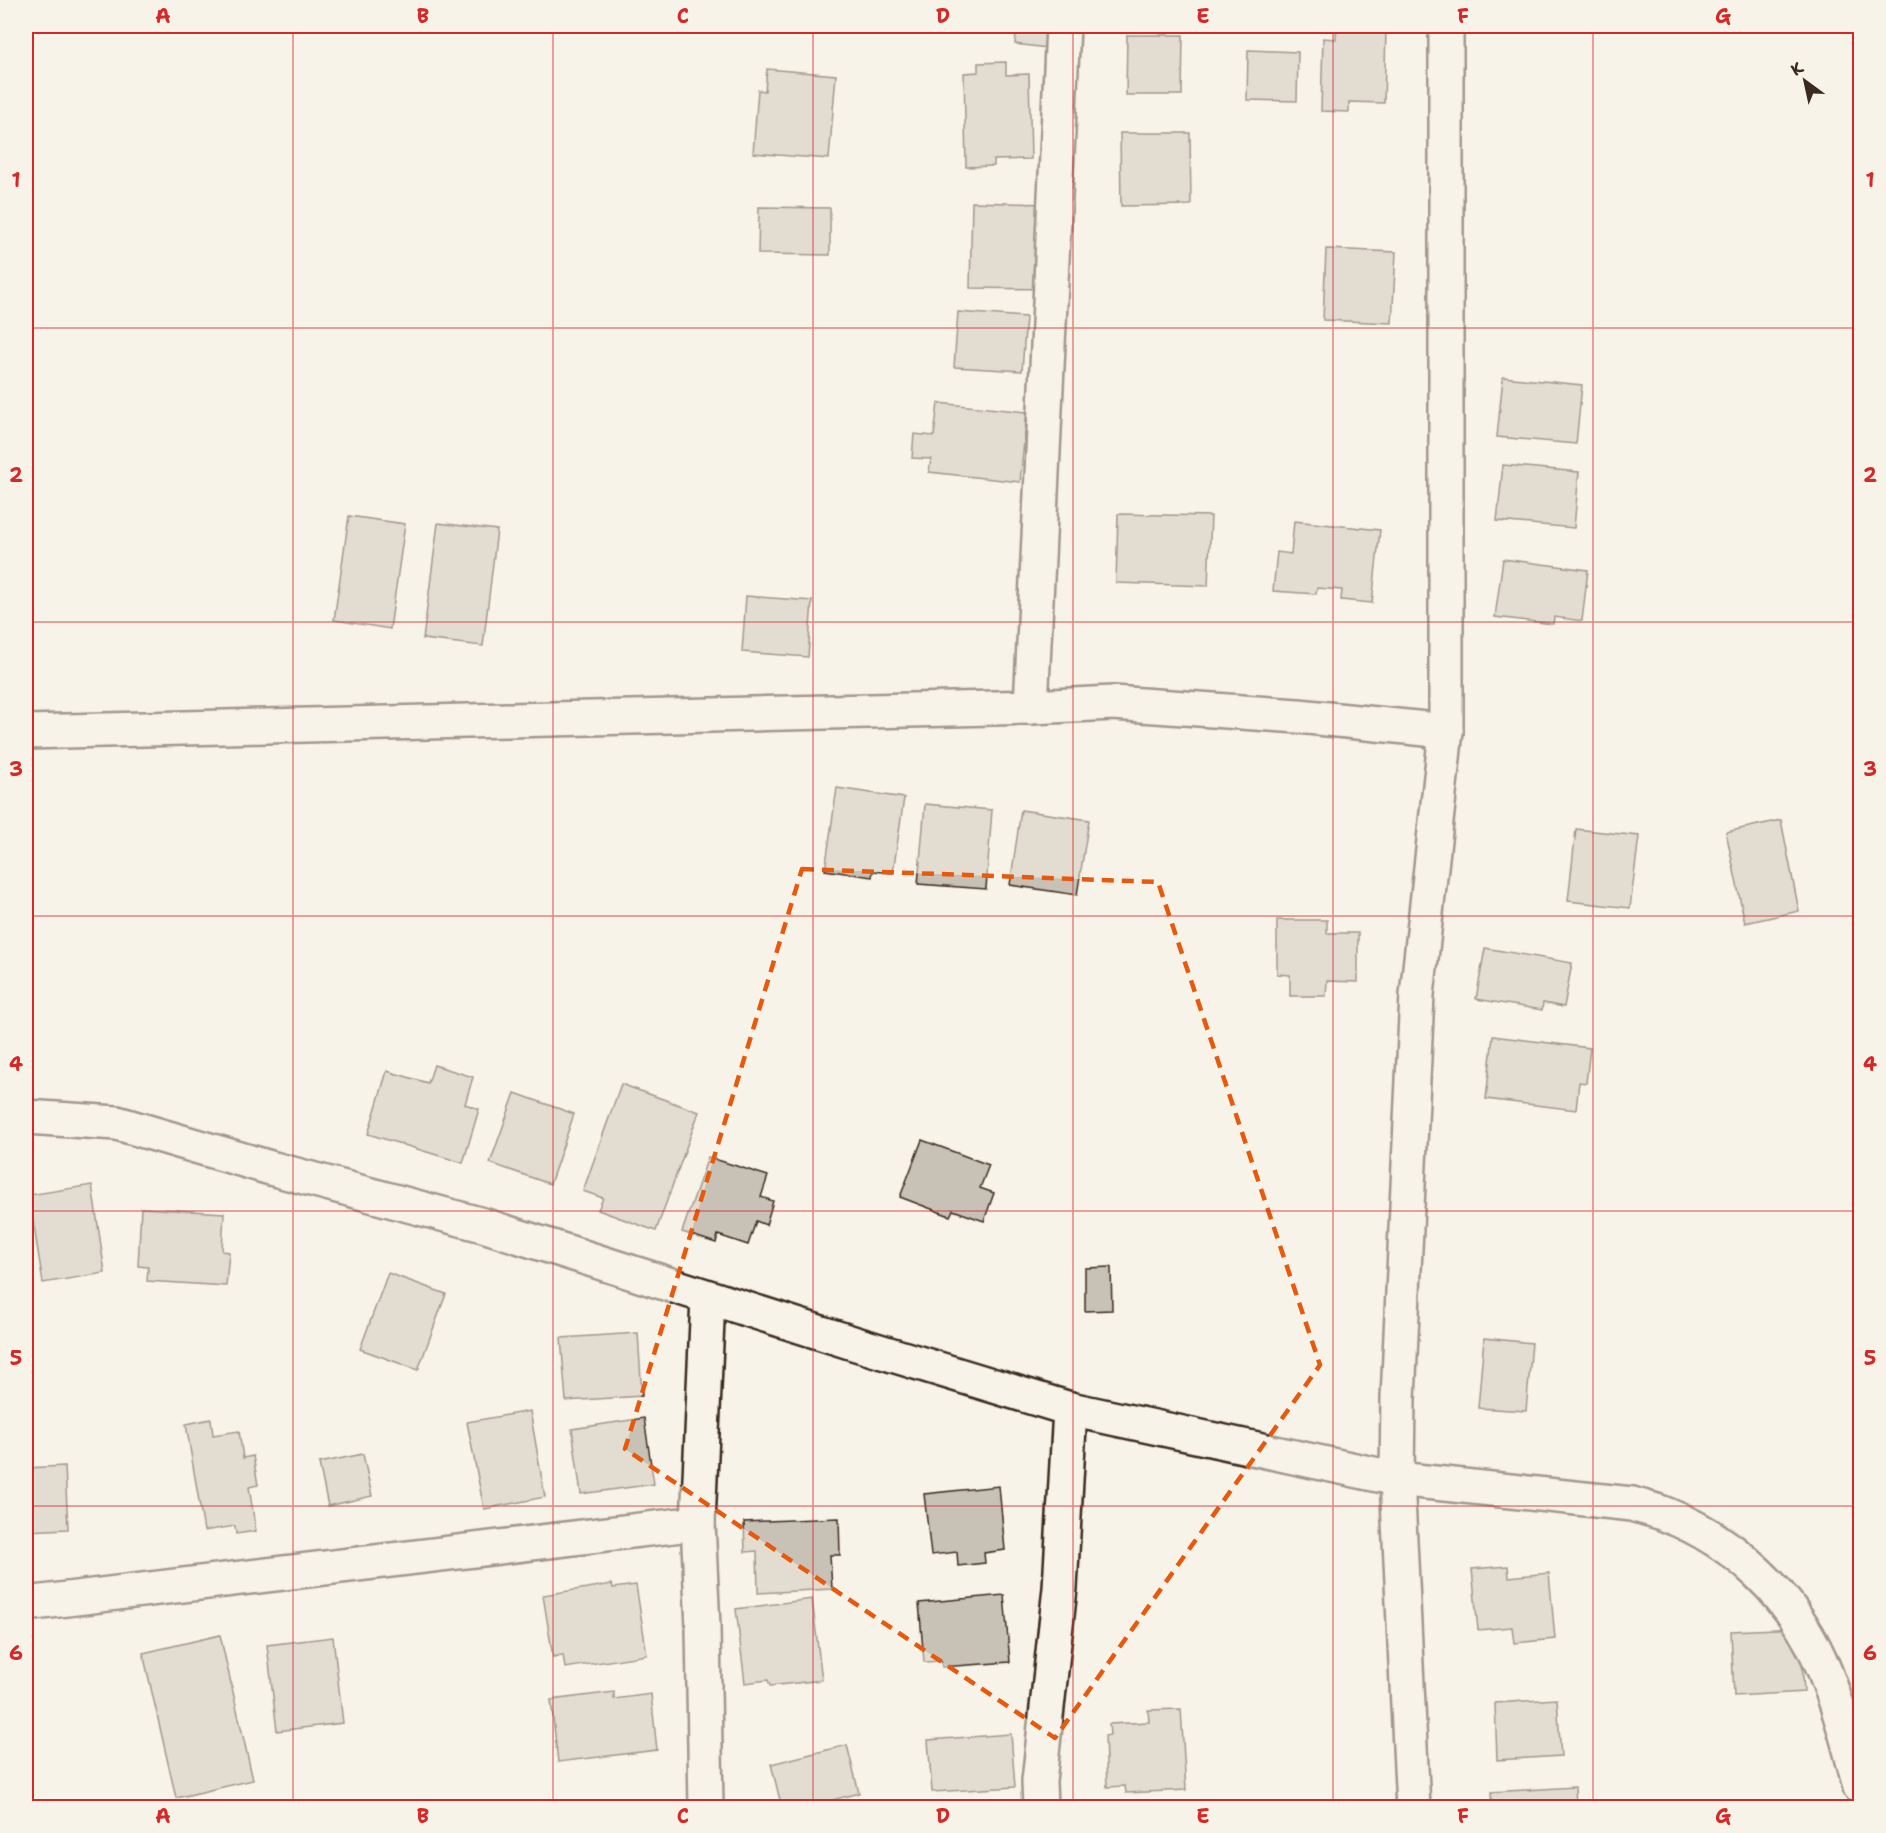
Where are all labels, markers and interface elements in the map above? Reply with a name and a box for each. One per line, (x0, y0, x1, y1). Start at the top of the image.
text: A (155, 3, 171, 29)
text: B (417, 3, 429, 29)
text: C (677, 3, 689, 29)
text: D (936, 3, 950, 29)
text: E (1196, 3, 1210, 29)
text: F (1457, 3, 1469, 29)
text: G (1715, 3, 1731, 29)
north arrow (1775, 51, 1835, 111)
text: K (1787, 57, 1807, 81)
text: 1 (11, 167, 21, 193)
text: 1 (1865, 167, 1875, 193)
text: 2 (9, 462, 23, 488)
text: 2 (1863, 462, 1877, 488)
text: 3 (9, 756, 23, 782)
text: 3 (1863, 756, 1877, 782)
text: 4 (9, 1051, 23, 1077)
text: 4 (1863, 1051, 1877, 1077)
text: 5 (10, 1345, 22, 1371)
text: 5 (1864, 1345, 1876, 1371)
text: 6 (9, 1640, 23, 1666)
text: 6 (1863, 1640, 1877, 1666)
text: A (155, 1803, 171, 1829)
text: B (417, 1803, 429, 1829)
text: C (677, 1803, 689, 1829)
text: D (936, 1803, 950, 1829)
text: E (1196, 1803, 1210, 1829)
text: F (1457, 1803, 1469, 1829)
text: G (1715, 1803, 1731, 1829)

